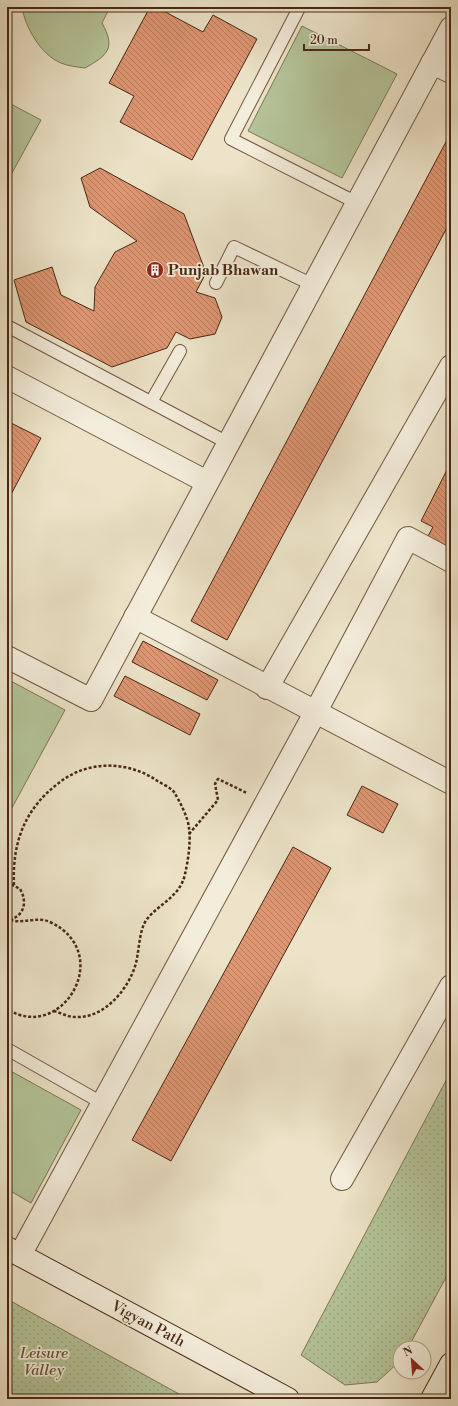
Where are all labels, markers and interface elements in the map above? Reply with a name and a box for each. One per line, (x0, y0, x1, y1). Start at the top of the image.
scale bar (304, 26, 369, 52)
text: 20 m (310, 33, 338, 48)
building icon: Punjab Bhawan (145, 260, 165, 280)
place label: Punjab Bhawan (168, 261, 279, 280)
street label: Vigyan Path (107, 1296, 188, 1351)
north arrow (392, 1340, 432, 1380)
park label: Leisure Valley (19, 1344, 68, 1380)
text: N (401, 1344, 415, 1360)

